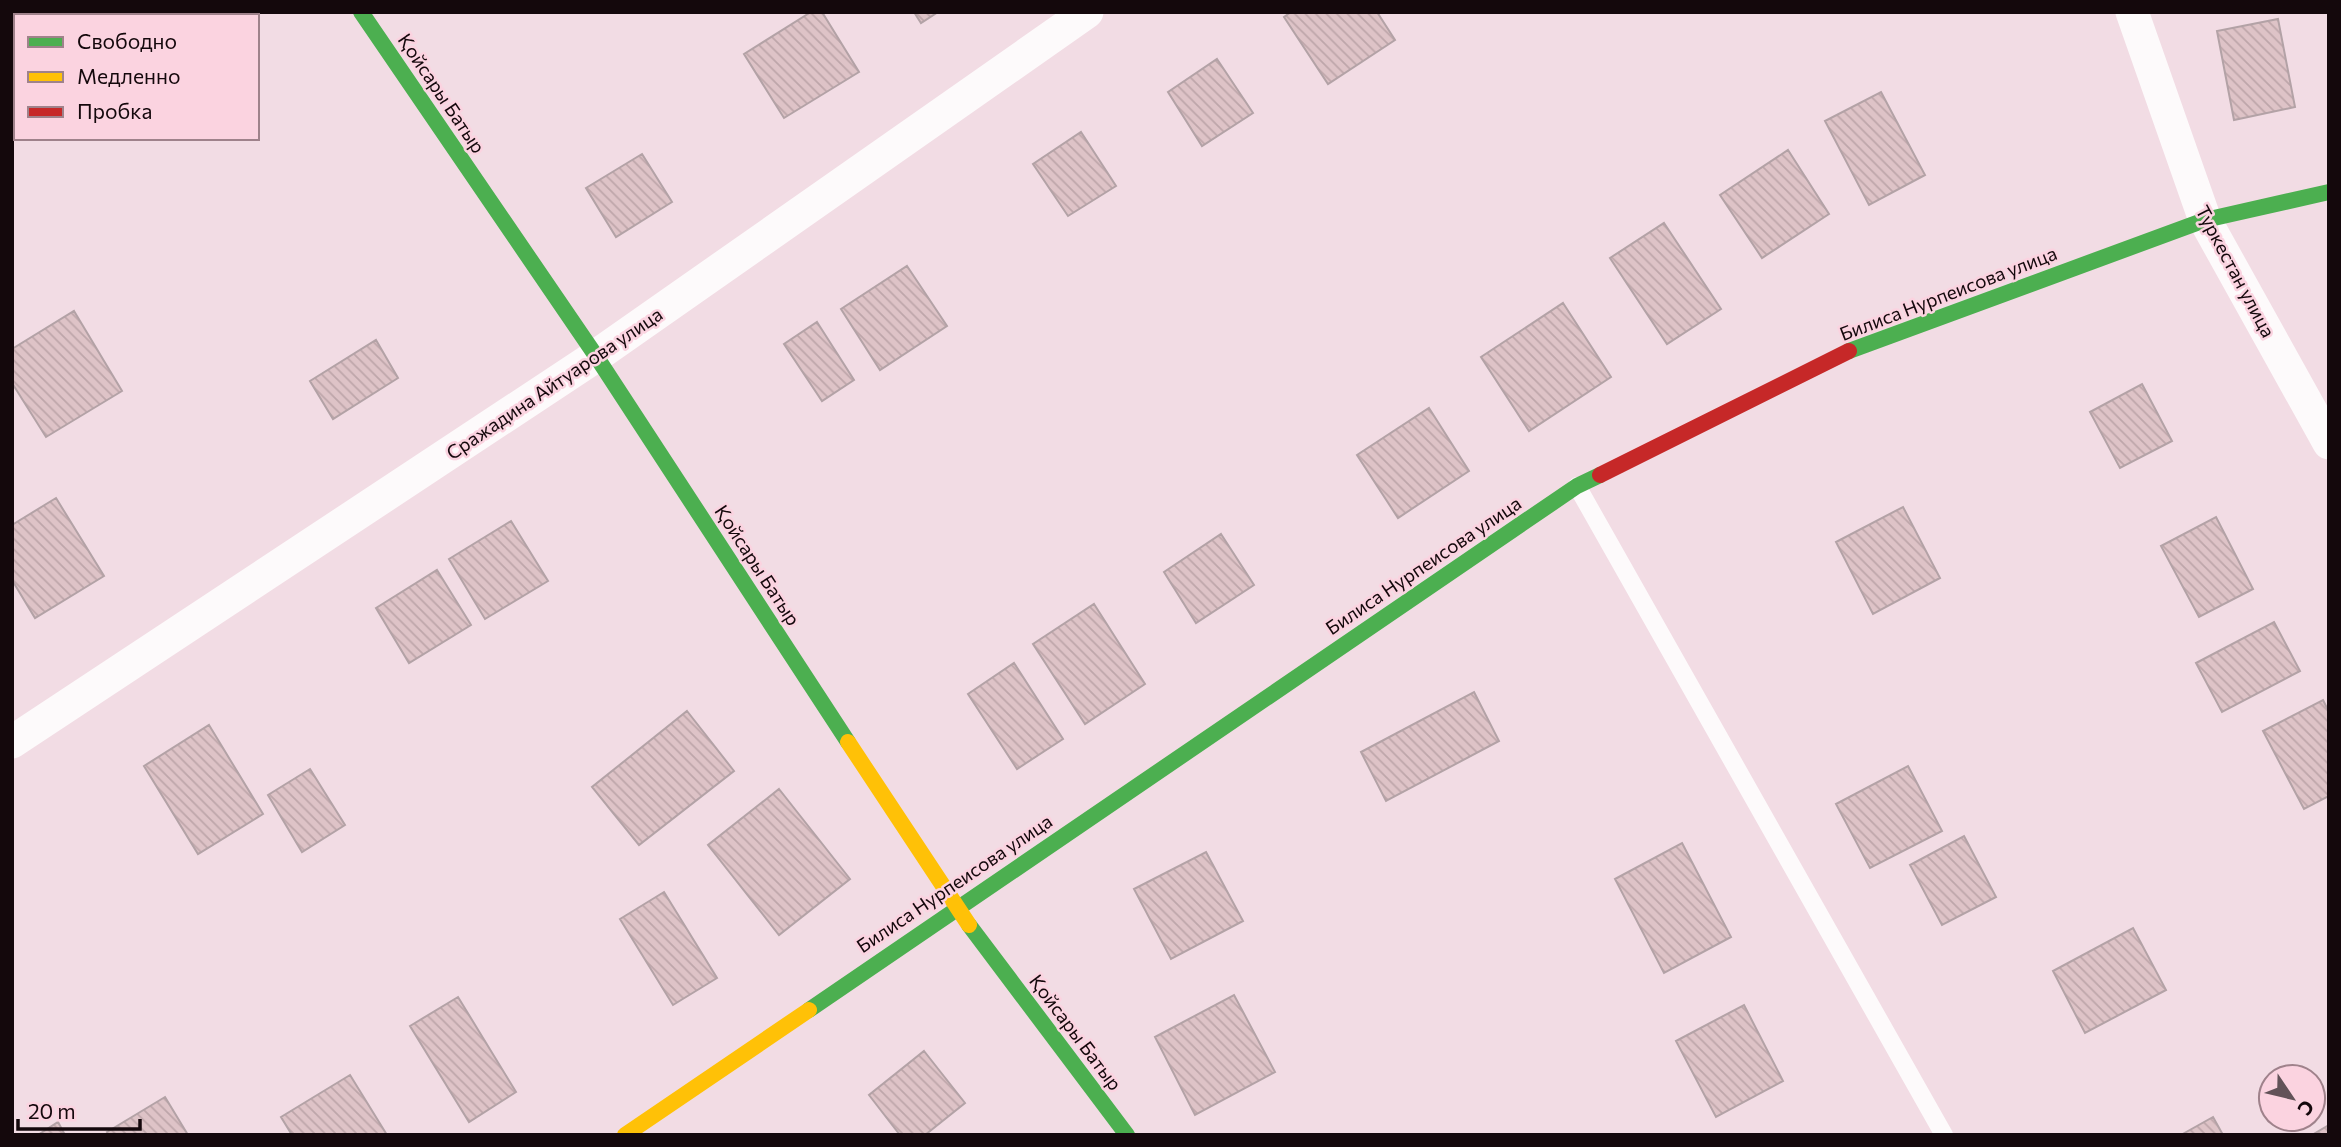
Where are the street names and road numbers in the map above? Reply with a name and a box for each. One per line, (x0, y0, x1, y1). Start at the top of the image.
street label: Қойсары Батыр (394, 29, 490, 157)
street label: Туркестан улица (2192, 201, 2280, 341)
street label: Билиса Нурпеисова улица (1836, 241, 2060, 345)
street label: Сражадина Айтуарова улица (442, 302, 666, 464)
street label: Билиса Нурпеисова улица (1321, 491, 1525, 639)
street label: Қойсары Батыр (710, 500, 806, 630)
street label: Билиса Нурпеисова улица (852, 809, 1056, 957)
street label: Қойсары Батыр (1025, 970, 1127, 1094)

